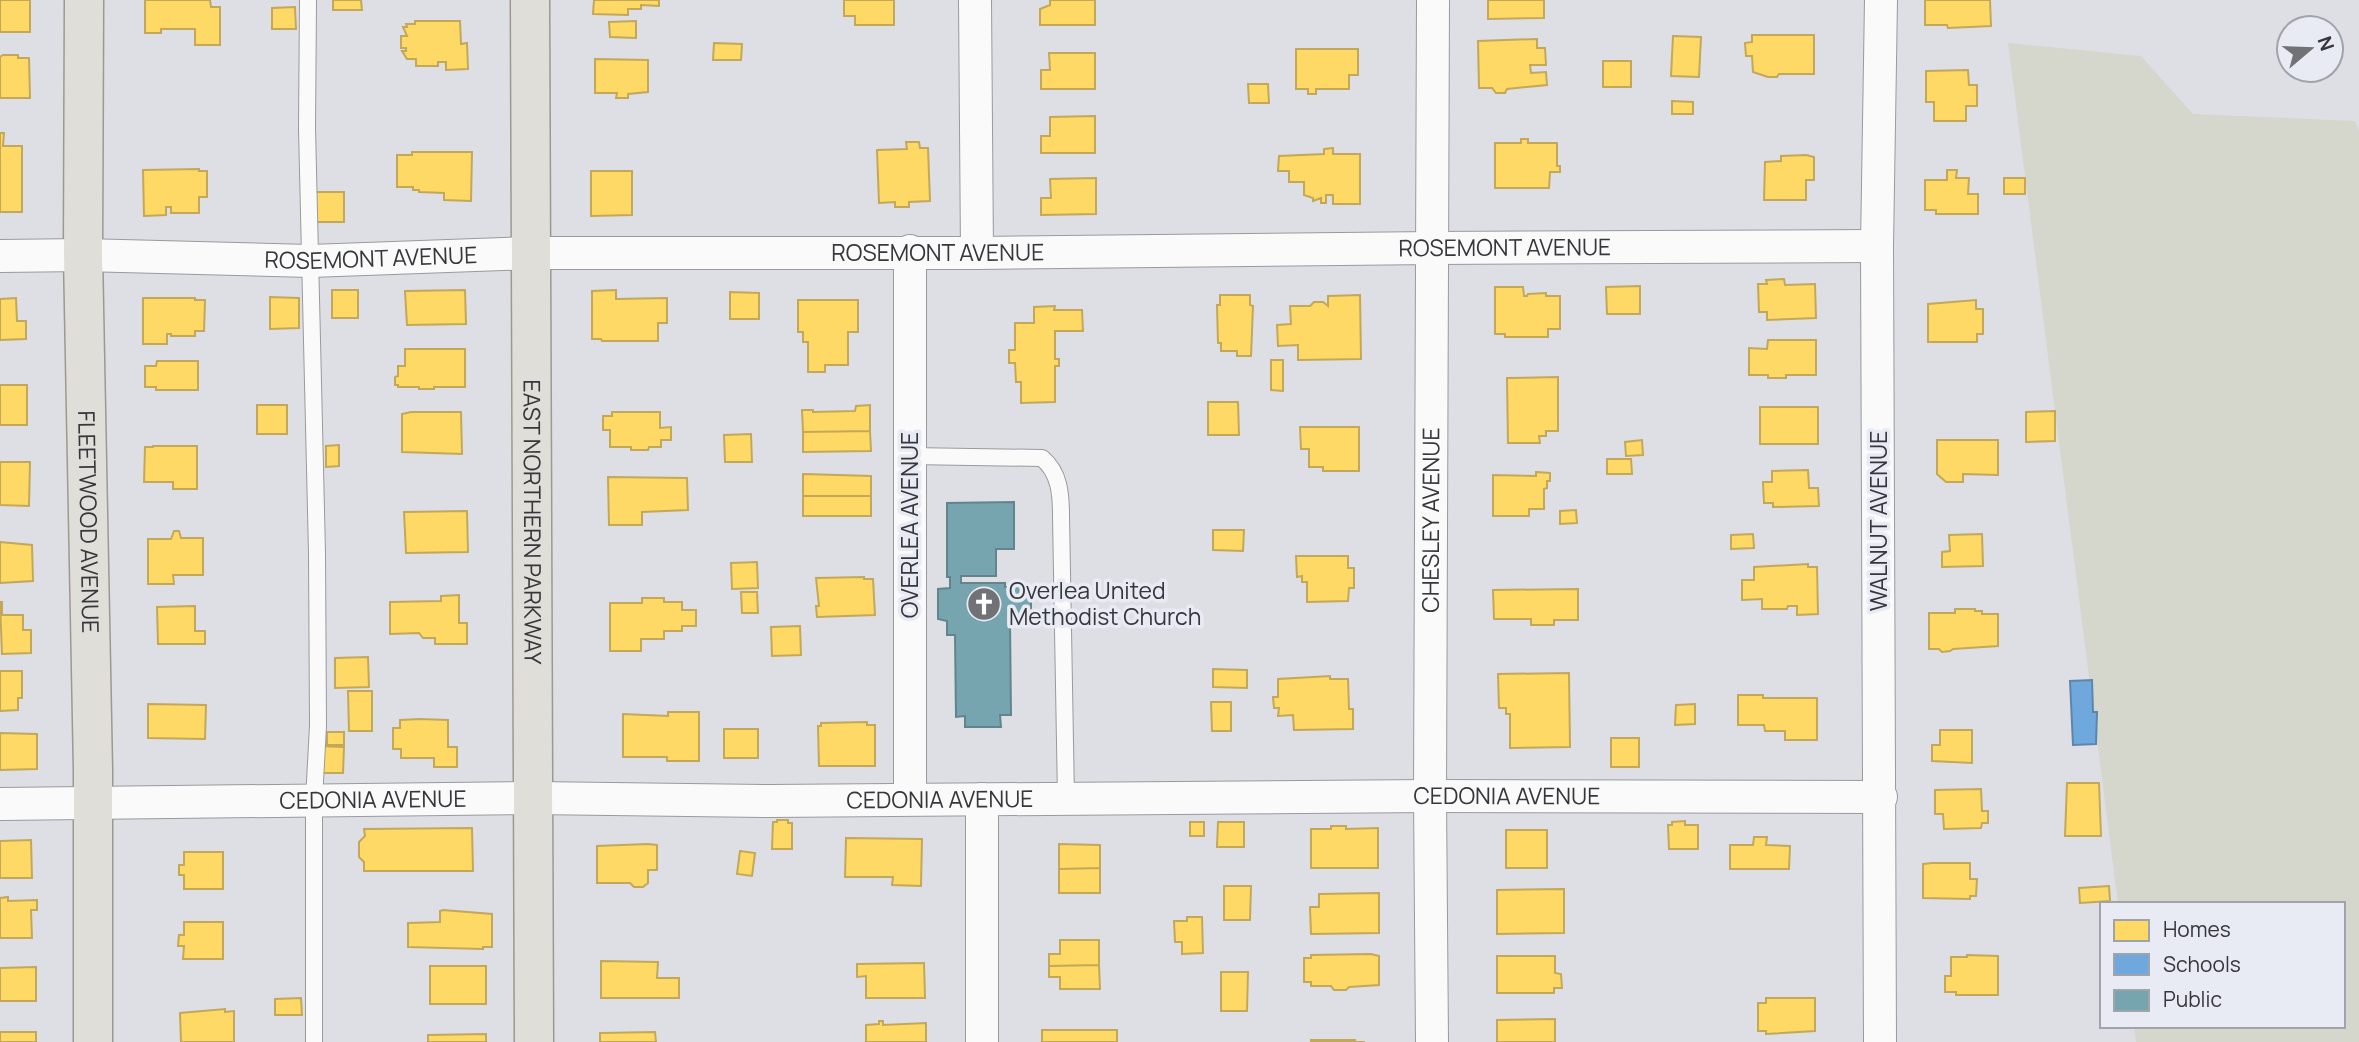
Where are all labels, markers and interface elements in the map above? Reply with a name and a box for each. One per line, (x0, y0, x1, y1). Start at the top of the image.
north arrow (2275, 14, 2345, 84)
text: N (2312, 33, 2341, 54)
street label: ROSEMONT AVENUE (1398, 230, 1611, 263)
street label: ROSEMONT AVENUE (831, 235, 1044, 268)
street label: ROSEMONT AVENUE (264, 238, 478, 276)
street label: EAST NORTHERN PARKWAY (516, 379, 550, 665)
street label: FLEETWOOD AVENUE (71, 410, 107, 634)
street label: CHESLEY AVENUE (1414, 427, 1446, 613)
street label: WALNUT AVENUE (1862, 431, 1894, 611)
street label: OVERLEA AVENUE (893, 432, 925, 618)
place label: Overlea United Methodist Church (1009, 574, 1201, 632)
church icon: Overlea United Methodist Church (965, 585, 1003, 623)
street label: CEDONIA AVENUE (1413, 779, 1600, 811)
street label: CEDONIA AVENUE (279, 782, 467, 816)
street label: CEDONIA AVENUE (846, 782, 1034, 815)
legend (2100, 902, 2345, 1028)
text: Homes (2163, 915, 2231, 943)
text: Schools (2163, 950, 2241, 978)
text: Public (2163, 985, 2222, 1013)

